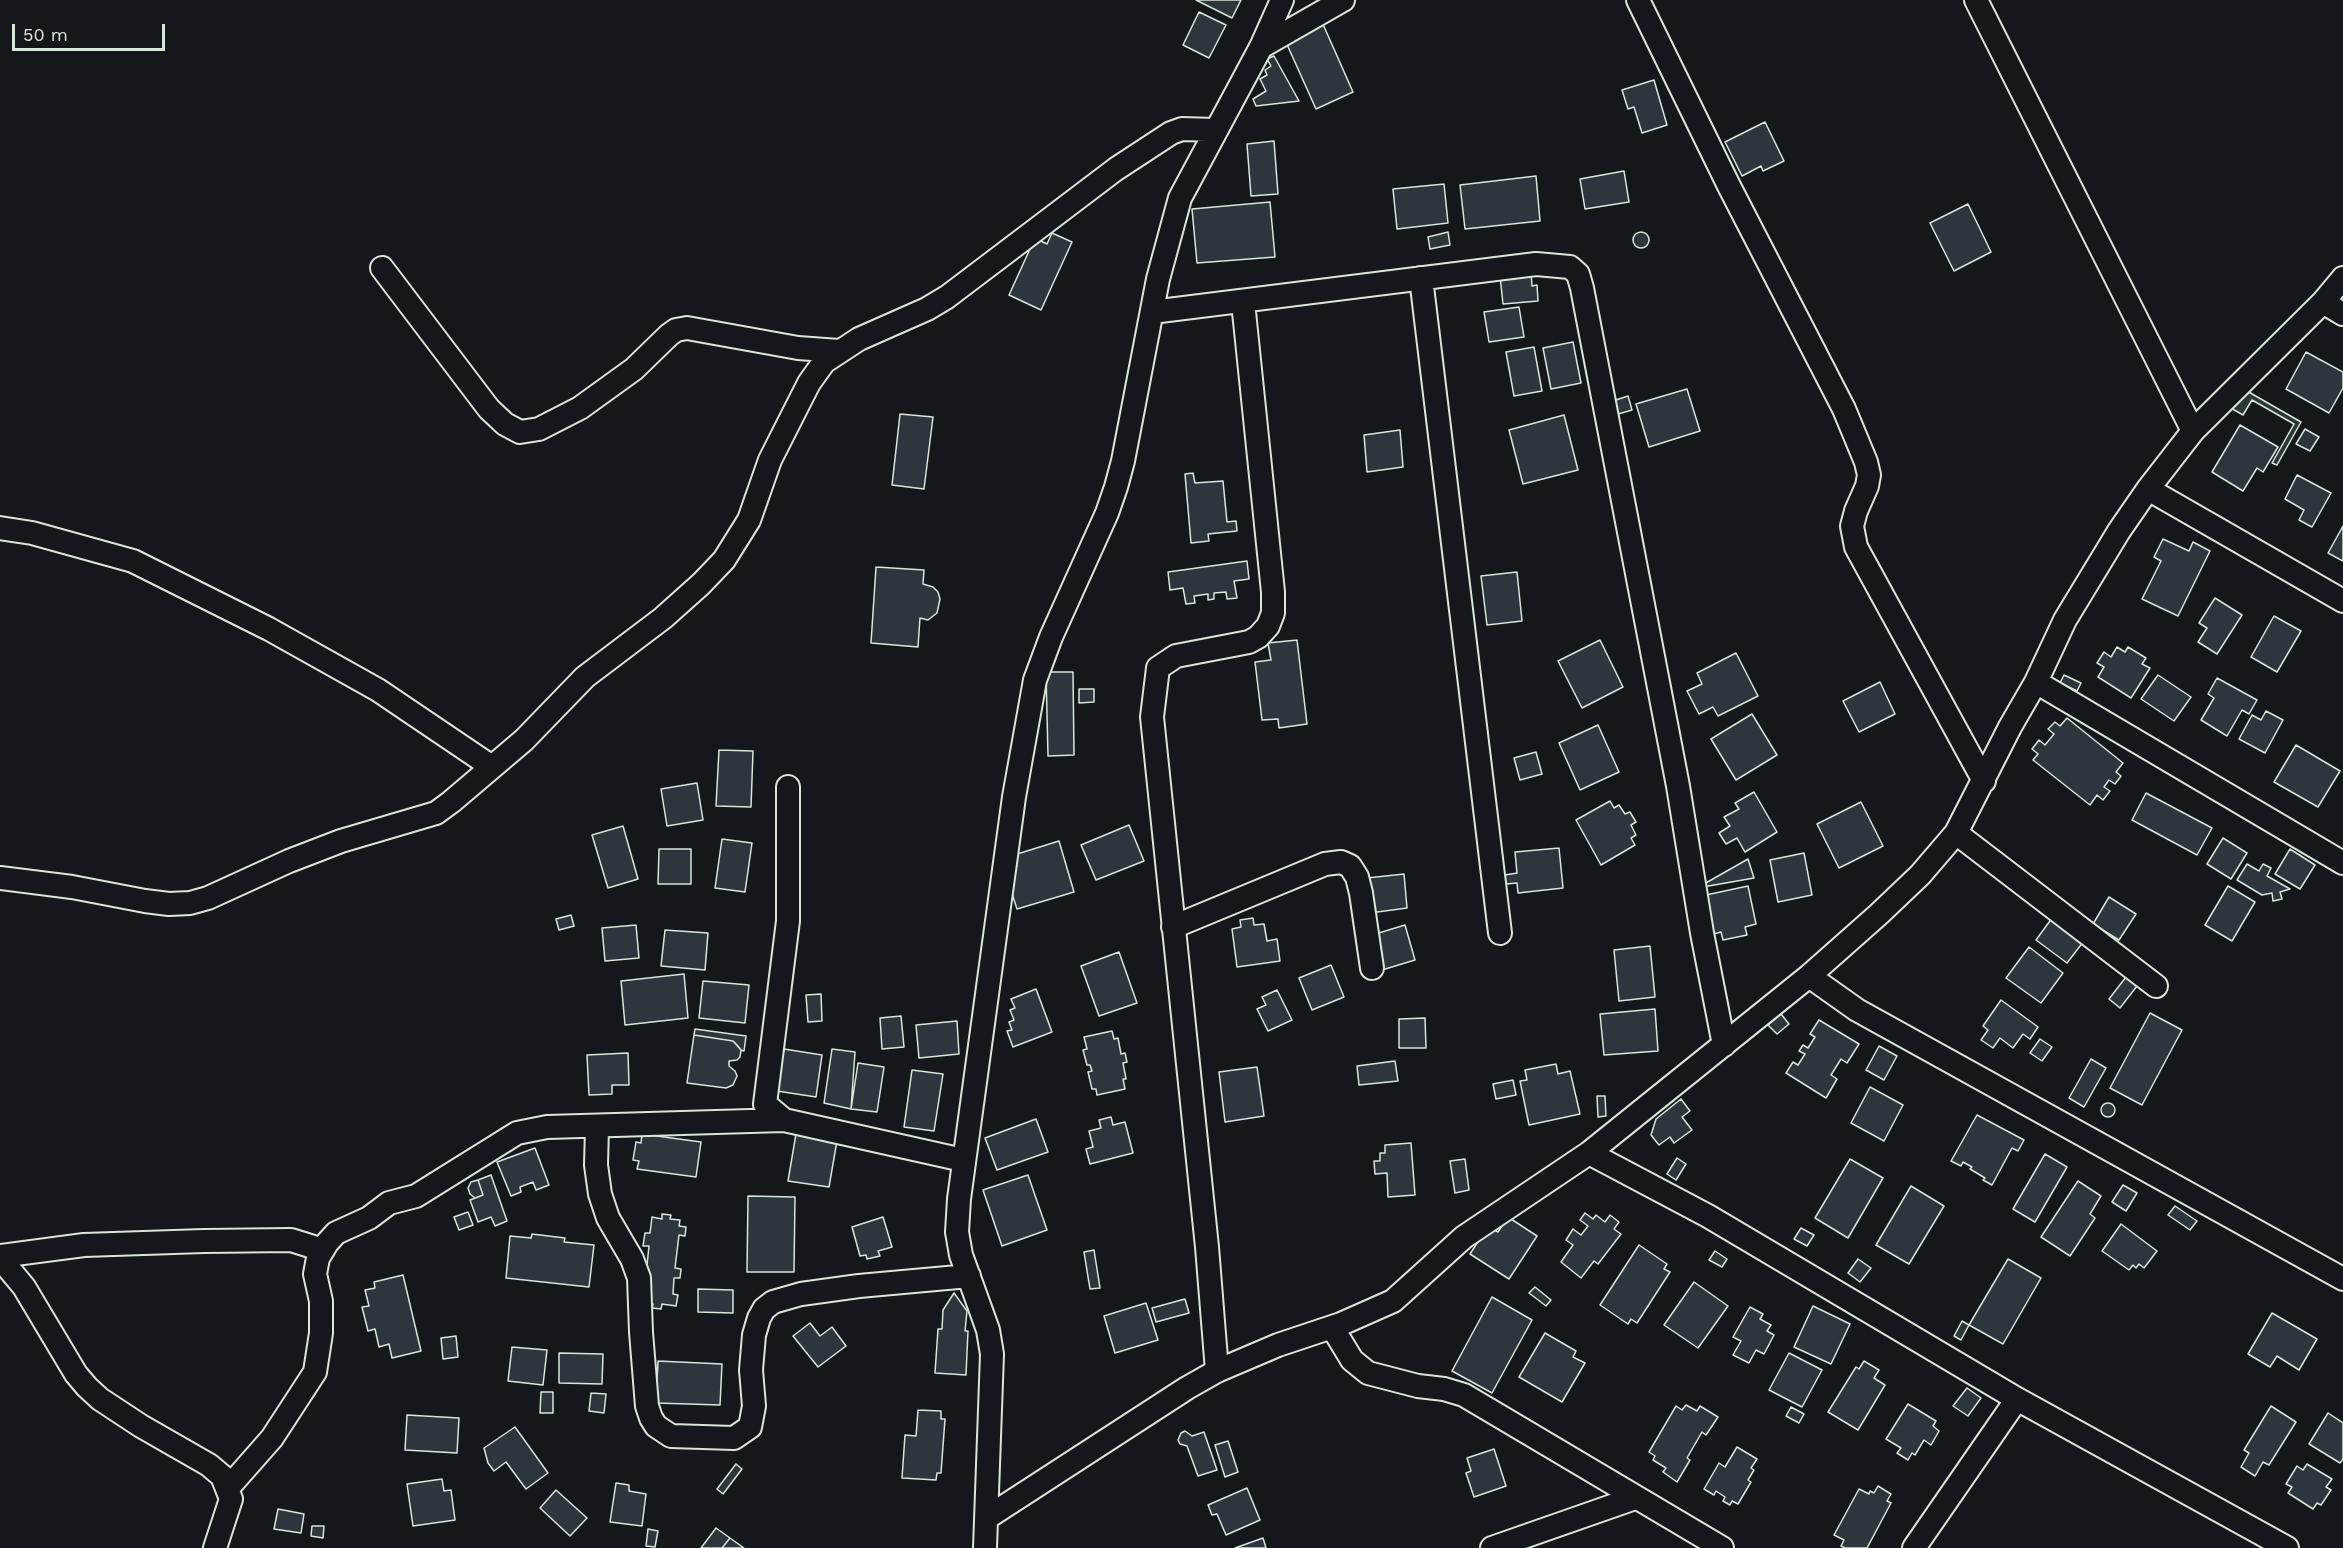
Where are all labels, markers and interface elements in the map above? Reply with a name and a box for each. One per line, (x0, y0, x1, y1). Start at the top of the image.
scale bar (15, 12, 168, 50)
text: 50 m (23, 24, 68, 45)

